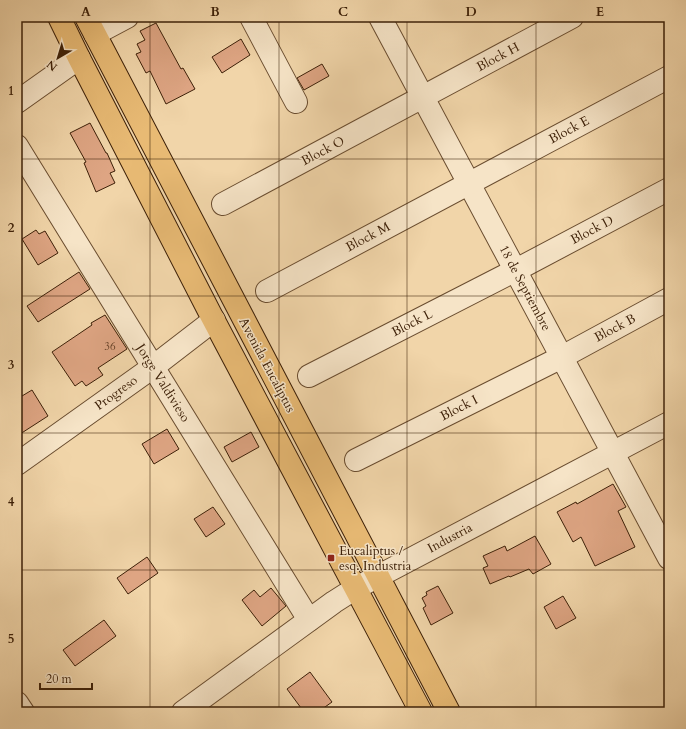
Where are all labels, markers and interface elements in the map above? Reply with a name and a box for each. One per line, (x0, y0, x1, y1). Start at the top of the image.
text: A (81, 3, 91, 21)
text: B (210, 3, 220, 21)
text: C (338, 3, 348, 21)
text: D (465, 3, 477, 21)
text: E (596, 3, 604, 21)
north arrow (38, 38, 78, 78)
street label: Block H (473, 38, 523, 76)
text: N (43, 56, 61, 74)
text: 1 (8, 82, 14, 100)
street label: Block E (546, 112, 592, 148)
street label: Block O (298, 132, 348, 170)
street label: Block D (567, 211, 617, 249)
street label: Block M (343, 218, 393, 256)
text: 2 (8, 219, 15, 237)
street label: 18 de Septiembre (495, 242, 555, 334)
street label: Block L (389, 305, 436, 341)
street label: Block B (591, 310, 639, 346)
street label: Avenida Eucaliptus (234, 314, 300, 416)
house number: 36 (104, 339, 116, 354)
street label: Jorge Valdivieso (131, 339, 194, 426)
text: 3 (8, 356, 15, 374)
street label: Progreso (91, 371, 141, 415)
street label: Block I (437, 391, 481, 425)
text: 4 (8, 493, 15, 511)
street label: Industria (424, 519, 476, 557)
place label: Eucaliptus / esq. Industria (339, 542, 412, 575)
marker: Eucaliptus / esq. Industria (326, 553, 336, 563)
text: 5 (8, 630, 14, 648)
scale bar (40, 665, 92, 691)
text: 20 m (46, 671, 73, 687)

